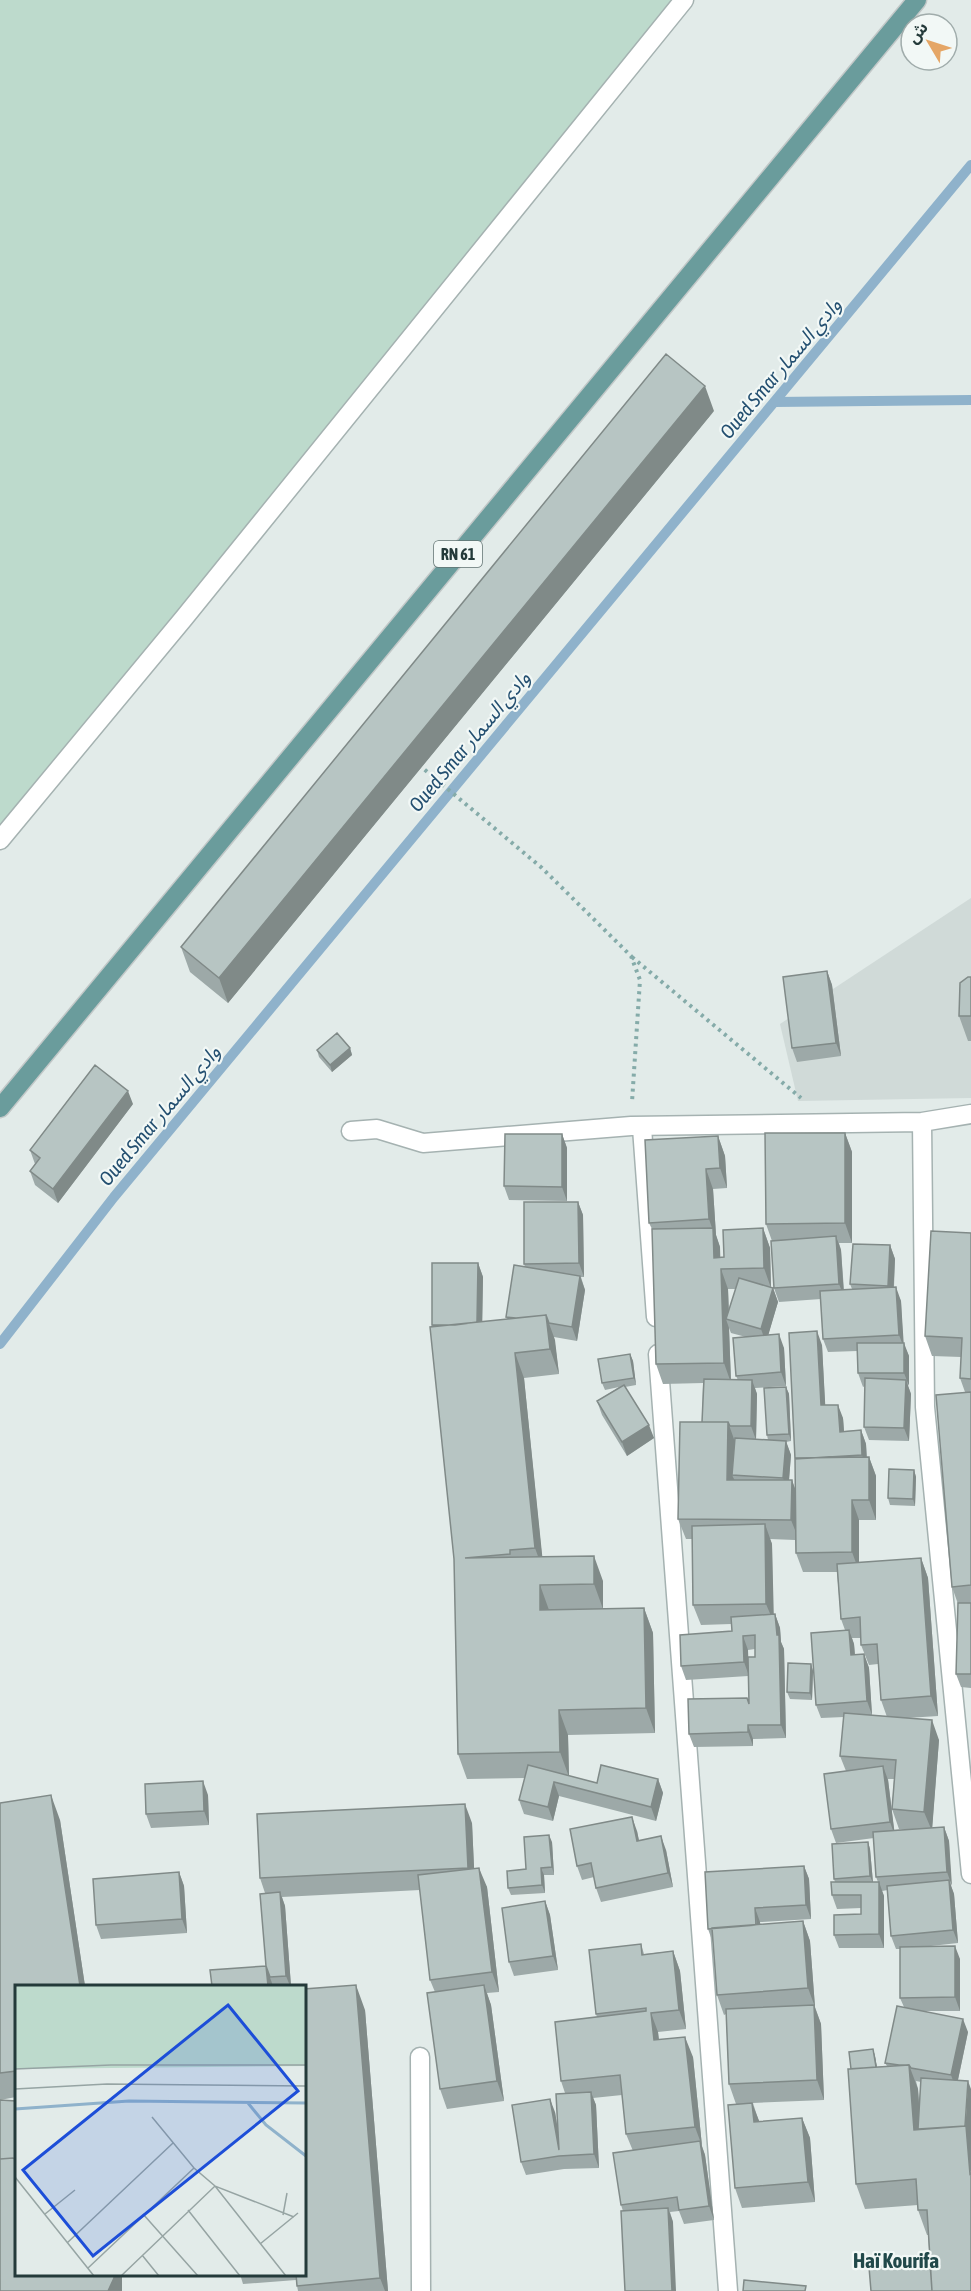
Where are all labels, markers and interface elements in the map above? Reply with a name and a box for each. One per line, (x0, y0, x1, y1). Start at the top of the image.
north arrow (899, 12, 959, 72)
text: ش (903, 18, 932, 47)
water label: Oued Smar وادي السمار (715, 293, 849, 446)
road number: RN 61 (434, 541, 482, 567)
water label: Oued Smar وادي السمار (404, 666, 538, 819)
water label: Oued Smar وادي السمار (94, 1040, 228, 1193)
inset map (15, 1985, 306, 2276)
district label: Haï Kourifa (853, 2248, 939, 2272)

